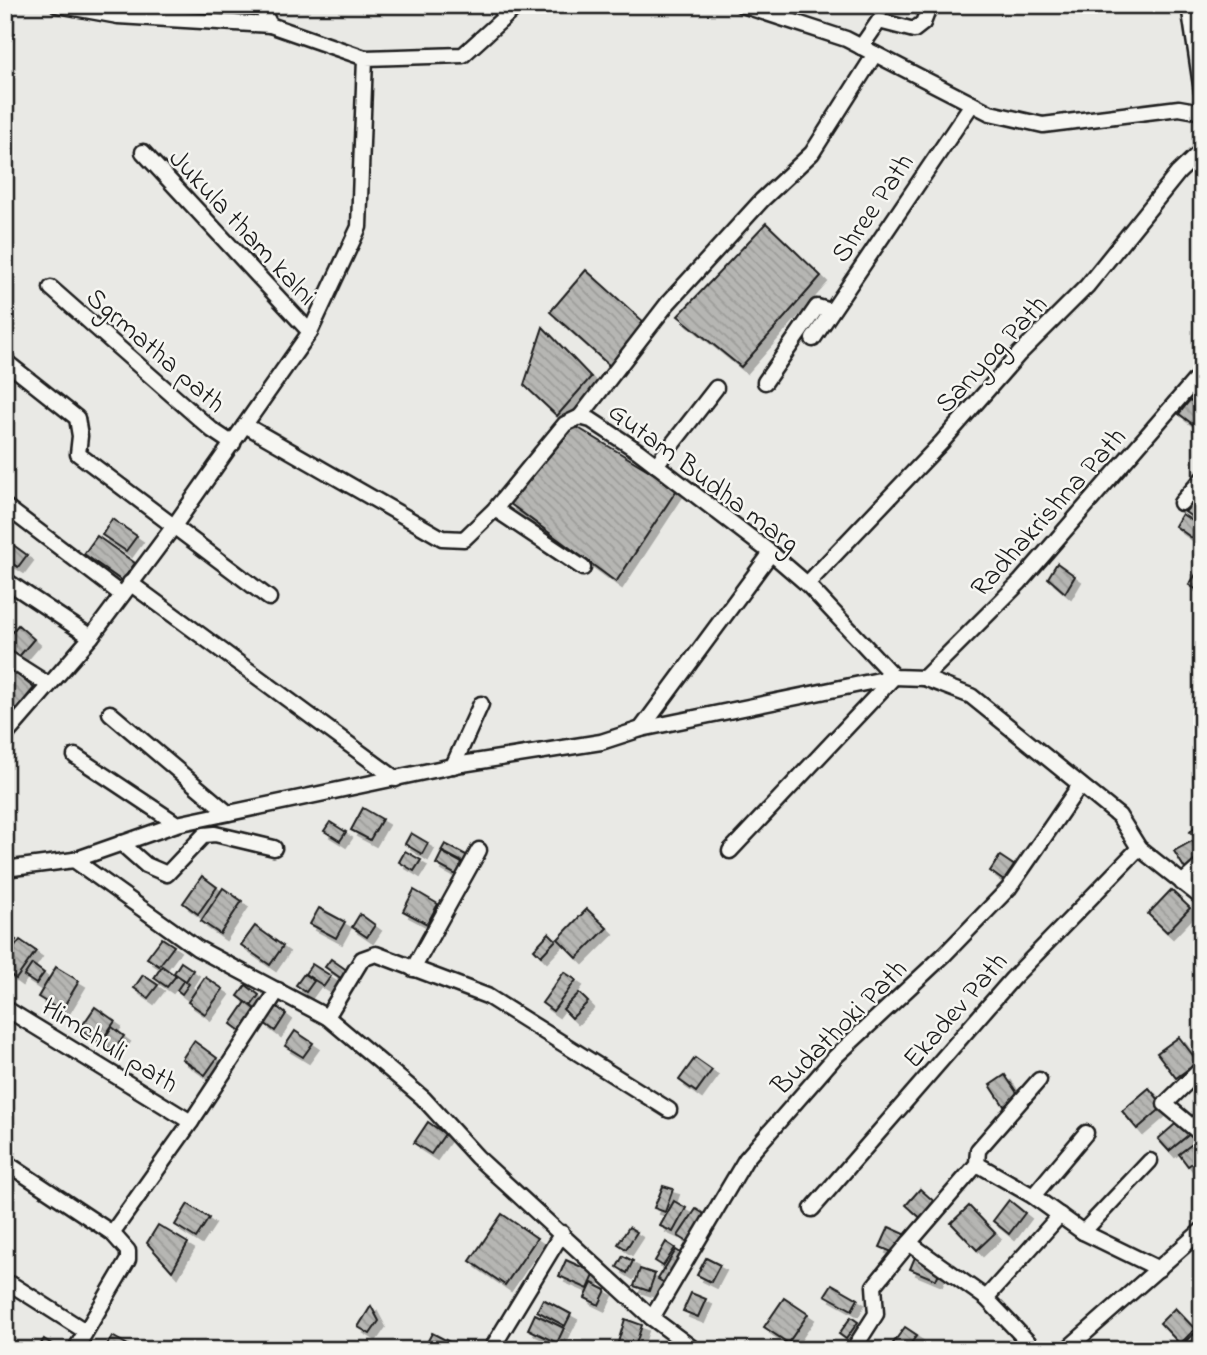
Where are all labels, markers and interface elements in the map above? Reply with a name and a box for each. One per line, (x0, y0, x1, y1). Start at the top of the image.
street label: Jukula tham kalni (158, 140, 325, 316)
street label: Shree Path (822, 146, 926, 272)
street label: Sgrmatha path (76, 279, 234, 424)
street label: Sanyog Path (926, 287, 1059, 424)
street label: Gutam Budha marg (598, 393, 807, 565)
street label: Radhakrishna Path (962, 419, 1137, 608)
street label: Ekadev Path (894, 944, 1019, 1079)
street label: Budathoki Path (762, 951, 918, 1107)
street label: Himchuli path (33, 989, 186, 1105)

